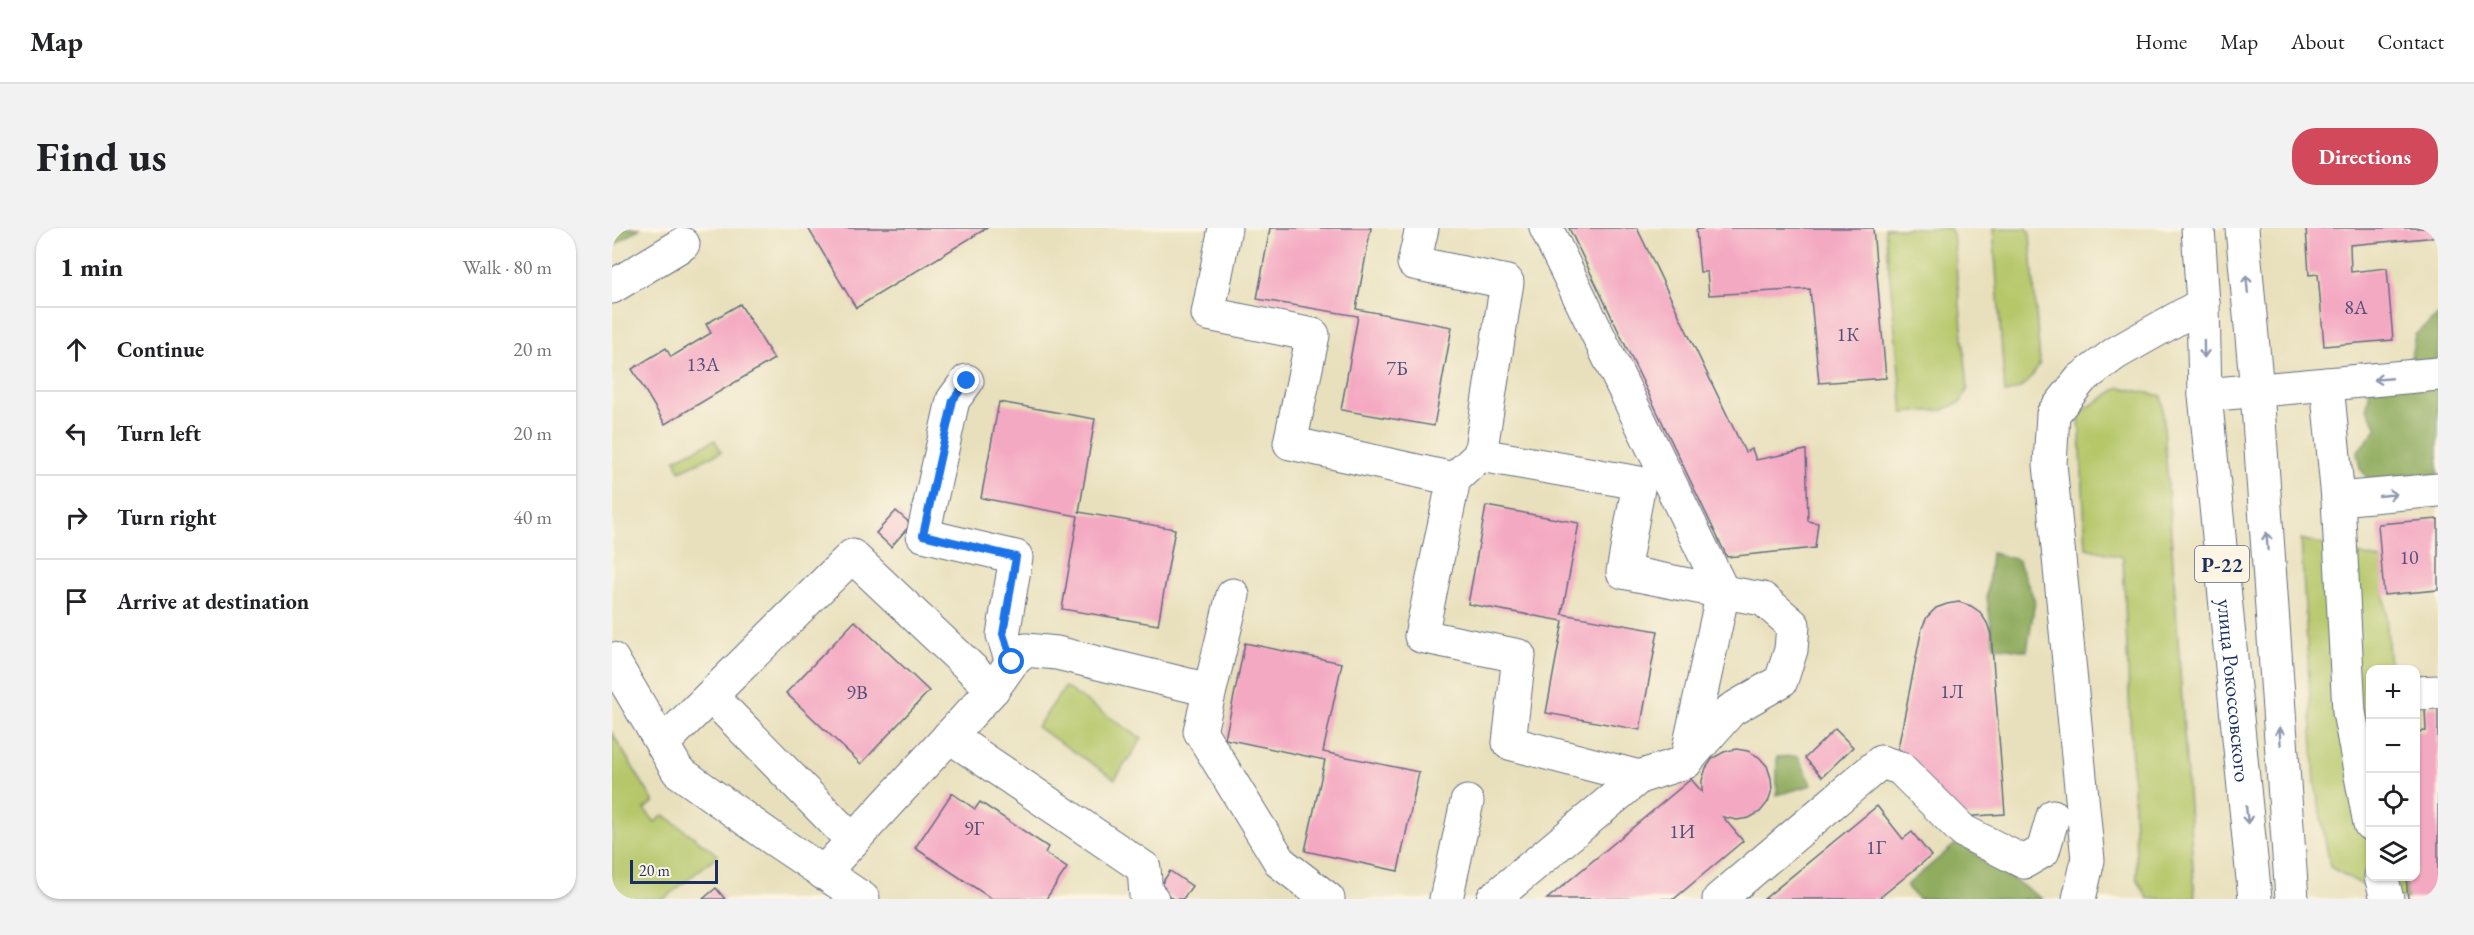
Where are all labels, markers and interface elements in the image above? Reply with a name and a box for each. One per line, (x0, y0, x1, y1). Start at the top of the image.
text: Map (30, 23, 83, 59)
text: Home (2135, 28, 2187, 55)
text: Map (2220, 28, 2258, 55)
text: About (2291, 28, 2344, 55)
text: Contact (2377, 28, 2444, 55)
button: Directions (2292, 128, 2438, 185)
text: Find us (36, 129, 167, 184)
text: 1 min (60, 250, 123, 284)
text: Walk · 80 m (463, 254, 552, 280)
one-way arrow (2241, 275, 2252, 295)
house number: 8А (2344, 294, 2368, 320)
house number: 1К (1837, 321, 1860, 347)
icon: ahead (60, 333, 93, 366)
text: Continue (117, 335, 204, 364)
text: 20 m (513, 336, 552, 362)
one-way arrow (2199, 339, 2210, 359)
house number: 13А (686, 351, 720, 377)
house number: 7Б (1386, 355, 1408, 381)
route end (953, 367, 979, 393)
one-way arrow (2373, 374, 2393, 385)
icon: left (60, 417, 93, 450)
text: Turn left (117, 419, 201, 448)
text: 20 m (513, 420, 552, 446)
one-way arrow (2377, 489, 2397, 500)
icon: right (60, 501, 93, 534)
text: Turn right (117, 503, 216, 532)
text: 40 m (513, 504, 552, 530)
one-way arrow (2261, 532, 2272, 552)
house number: 10 (2399, 544, 2419, 570)
road number: Р-22 (2195, 546, 2249, 582)
icon: arrive (60, 585, 93, 618)
text: Arrive at destination (117, 587, 309, 616)
street label: улица Рокоссовского (2211, 597, 2258, 784)
route start (998, 648, 1024, 674)
map controls (2366, 665, 2420, 881)
button: + (2366, 665, 2420, 719)
house number: 1Л (1940, 678, 1964, 704)
house number: 9В (846, 679, 868, 705)
button: − (2366, 719, 2420, 773)
one-way arrow (2274, 726, 2285, 746)
button: locate (2366, 773, 2420, 827)
one-way arrow (2242, 805, 2253, 825)
house number: 9Г (964, 815, 985, 841)
house number: 1И (1669, 818, 1695, 844)
button: layers (2366, 827, 2420, 881)
house number: 1Г (1866, 834, 1887, 860)
scale bar (630, 857, 718, 884)
text: 20 m (639, 860, 670, 881)

